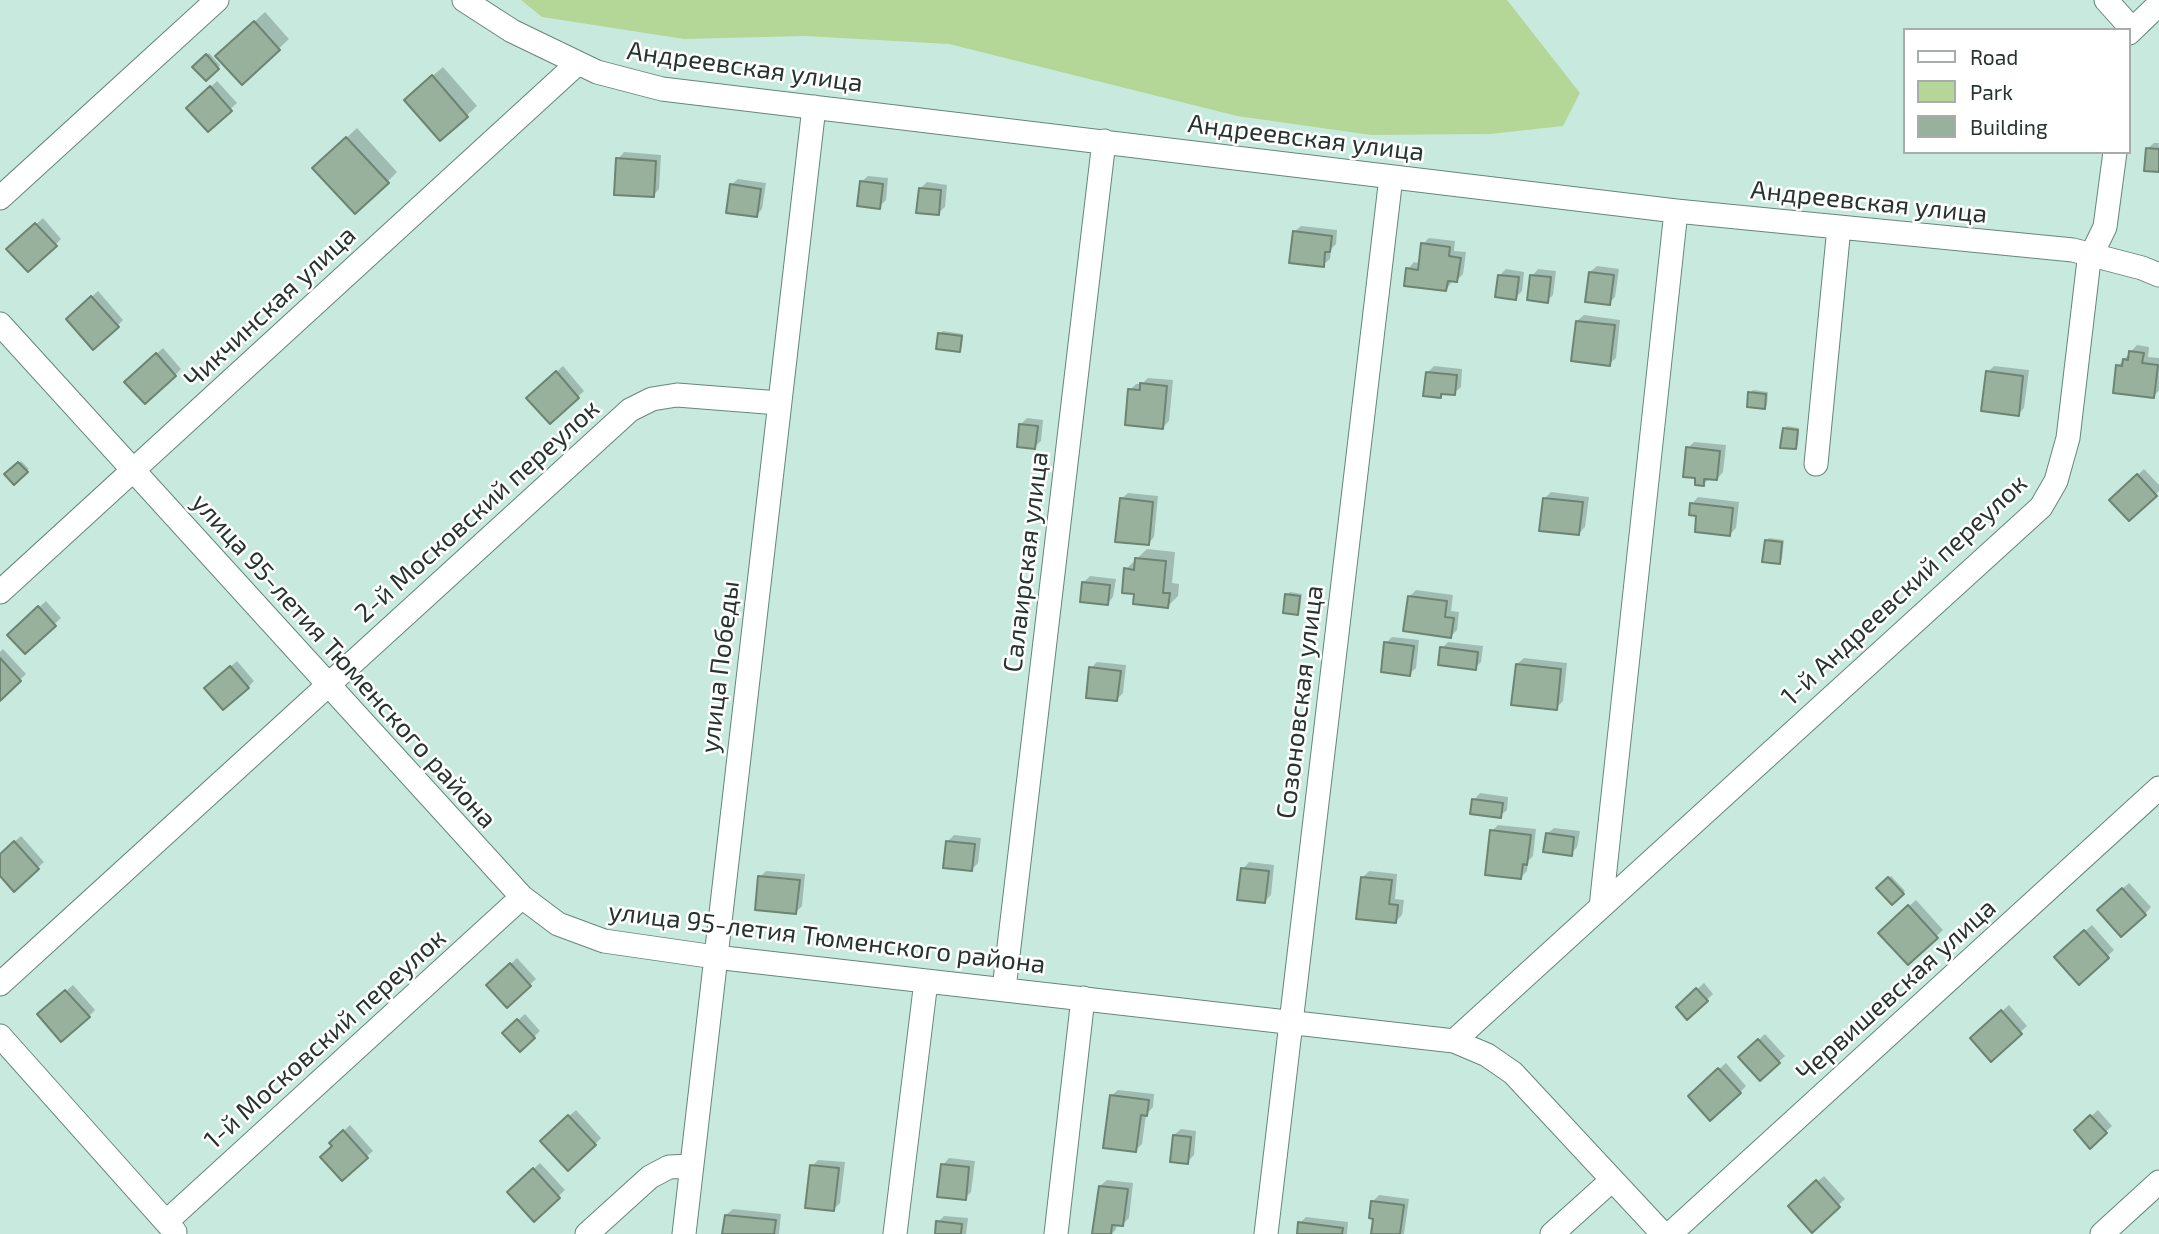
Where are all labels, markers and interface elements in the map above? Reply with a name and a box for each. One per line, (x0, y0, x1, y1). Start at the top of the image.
legend (1904, 28, 2131, 154)
street label: Андреевская улица (625, 35, 865, 99)
text: Road (1970, 44, 2018, 69)
text: Park (1970, 79, 2013, 104)
street label: Андреевская улица (1186, 108, 1426, 168)
text: Building (1970, 114, 2048, 139)
street label: Андреевская улица (1749, 174, 1989, 230)
street label: Чикчинская улица (178, 219, 362, 395)
street label: 2-й Московский переулок (348, 393, 606, 629)
street label: Салаирская улица (997, 450, 1055, 674)
street label: 1-й Андреевский переулок (1775, 468, 2033, 712)
street label: улица 95-летия Тюменского района (185, 487, 503, 835)
street label: улица Победы (694, 579, 746, 755)
street label: Созоновская улица (1270, 583, 1330, 821)
street label: Червишевская улица (1790, 892, 2002, 1088)
street label: улица 95-летия Тюменского района (607, 896, 1047, 980)
street label: 1-й Московский переулок (198, 922, 452, 1156)

